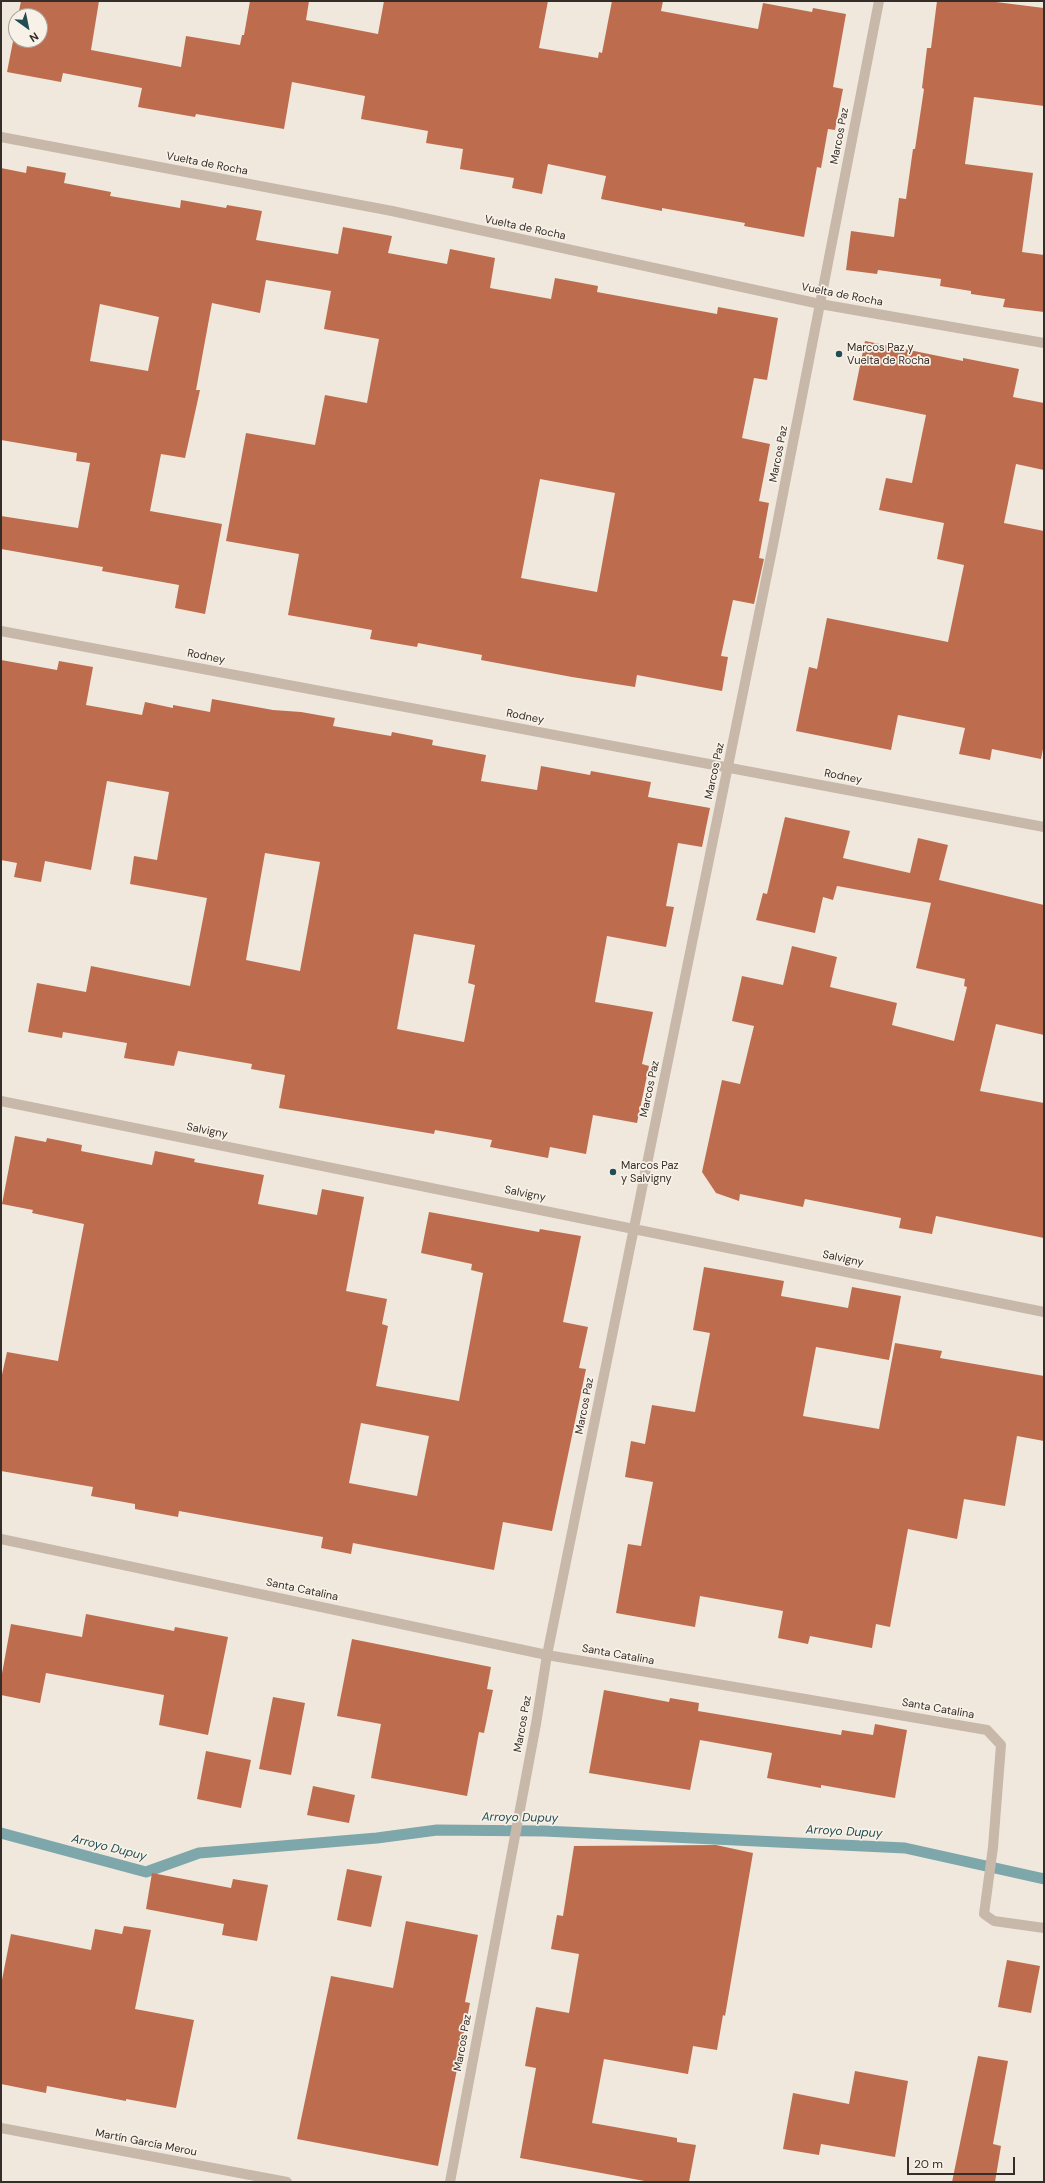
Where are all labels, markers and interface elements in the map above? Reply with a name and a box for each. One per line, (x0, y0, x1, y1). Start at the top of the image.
north arrow (8, 8, 48, 48)
text: N (27, 29, 41, 45)
street label: Marcos Paz (828, 107, 852, 165)
street label: Vuelta de Rocha (165, 150, 249, 178)
street label: Vuelta de Rocha (483, 213, 567, 243)
street label: Vuelta de Rocha (800, 281, 884, 309)
place label: Marcos Paz y Vuelta de Rocha (847, 341, 930, 367)
marker: Marcos Paz y Vuelta de Rocha (834, 349, 844, 359)
street label: Marcos Paz (767, 425, 791, 483)
street label: Rodney (186, 647, 226, 667)
street label: Rodney (505, 707, 545, 727)
street label: Marcos Paz (703, 742, 727, 800)
street label: Rodney (823, 767, 863, 787)
street label: Marcos Paz (638, 1060, 662, 1118)
street label: Salvigny (185, 1121, 229, 1141)
place label: Marcos Paz y Salvigny (621, 1159, 679, 1185)
marker: Marcos Paz y Salvigny (608, 1167, 618, 1177)
street label: Salvigny (503, 1184, 547, 1204)
street label: Salvigny (821, 1248, 865, 1270)
street label: Marcos Paz (573, 1377, 597, 1435)
street label: Santa Catalina (265, 1576, 339, 1604)
street label: Santa Catalina (581, 1642, 655, 1668)
street label: Marcos Paz (512, 1695, 534, 1753)
street label: Santa Catalina (901, 1696, 975, 1722)
water label: Arroyo Dupuy (482, 1810, 558, 1826)
water label: Arroyo Dupuy (805, 1823, 883, 1841)
water label: Arroyo Dupuy (70, 1832, 148, 1864)
street label: Marcos Paz (452, 2014, 474, 2072)
street label: Martín García Merou (94, 2127, 198, 2159)
scale bar (909, 2149, 1017, 2175)
text: 20 m (914, 2156, 943, 2172)

